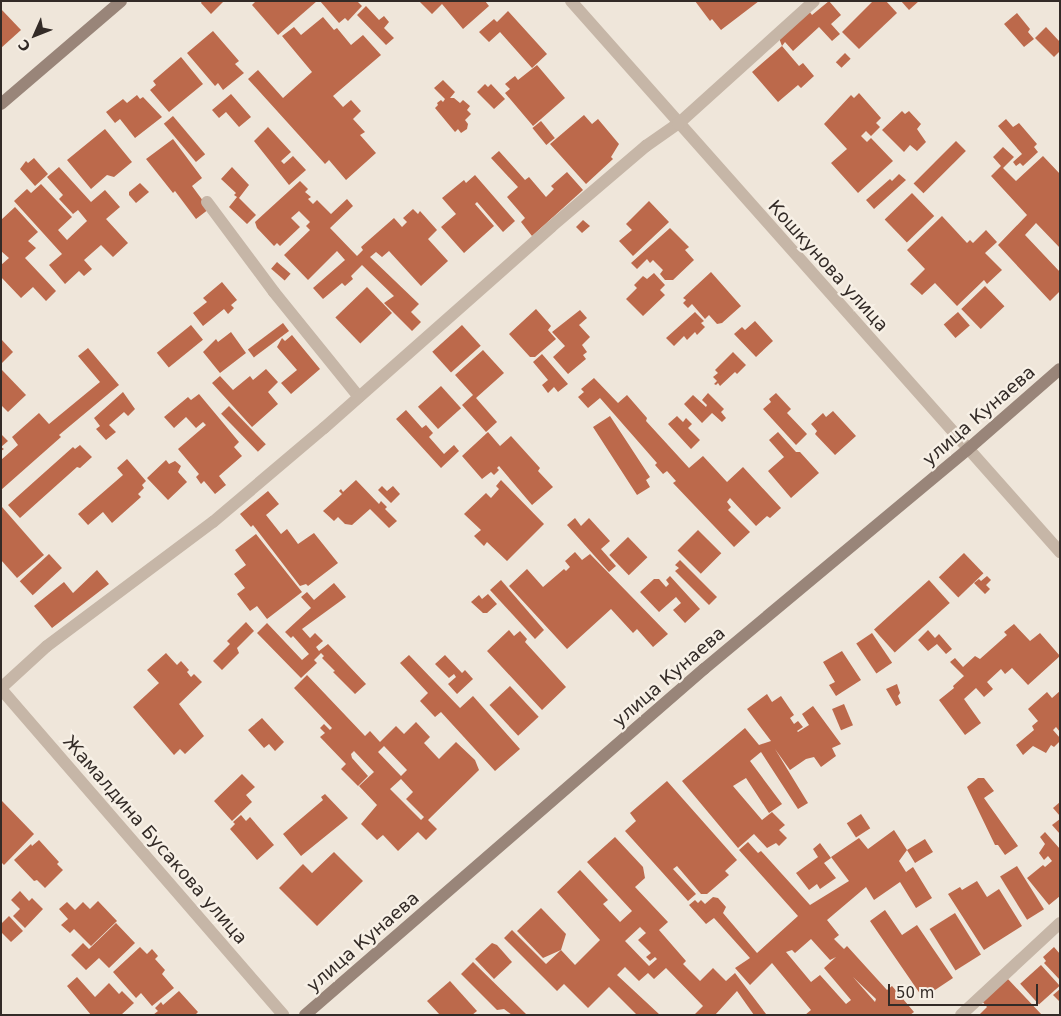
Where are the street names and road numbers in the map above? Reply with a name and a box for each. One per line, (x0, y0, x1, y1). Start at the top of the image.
street label: Кошкунова улица (763, 196, 893, 336)
street label: улица Кунаева (918, 361, 1040, 471)
street label: улица Кунаева (608, 622, 730, 732)
street label: Жамалдина Бусакова улица (58, 731, 252, 949)
street label: улица Кунаева (302, 887, 424, 997)

